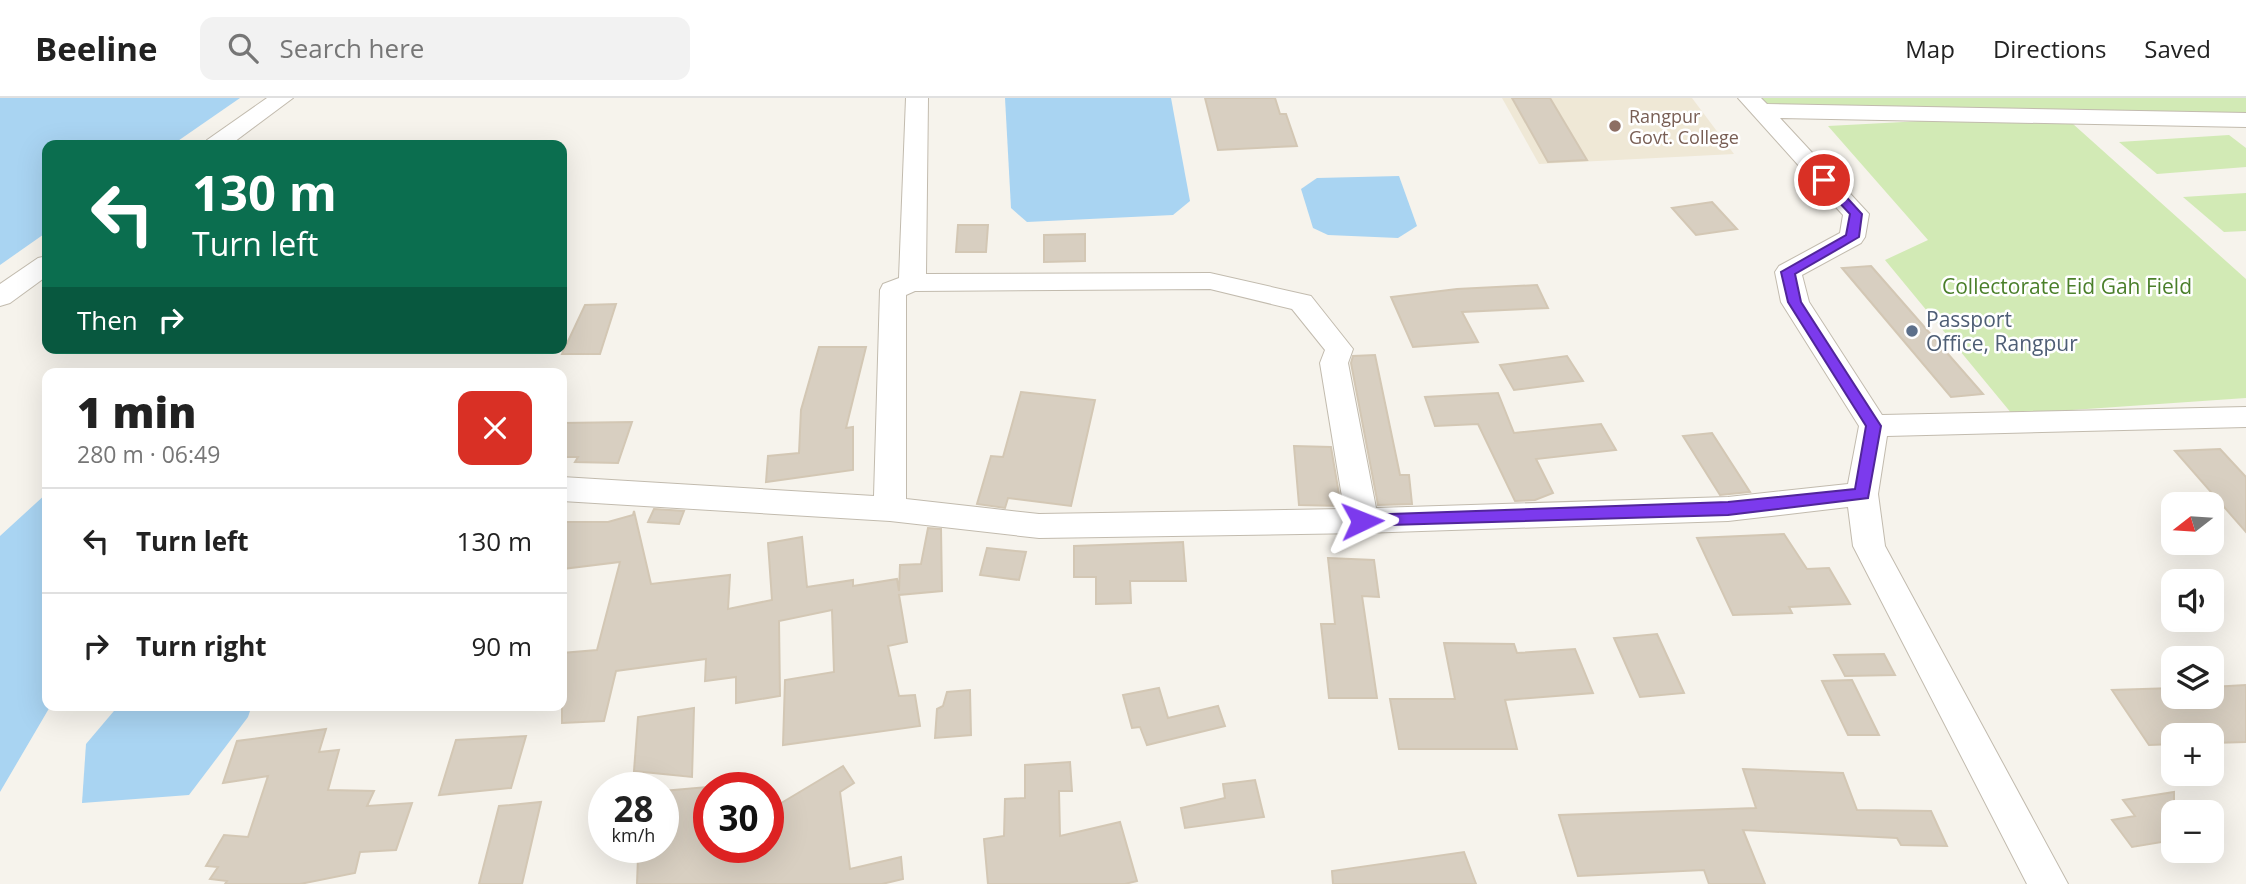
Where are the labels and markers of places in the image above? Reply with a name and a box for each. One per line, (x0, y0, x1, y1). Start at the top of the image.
place label: Rangpur Govt. College (1629, 104, 1739, 149)
marker: Rangpur Govt. College (1607, 118, 1623, 134)
pin (1794, 150, 1854, 210)
place label: Passport Office, Rangpur (1926, 305, 2078, 357)
marker: Passport Office, Rangpur (1904, 323, 1920, 339)

